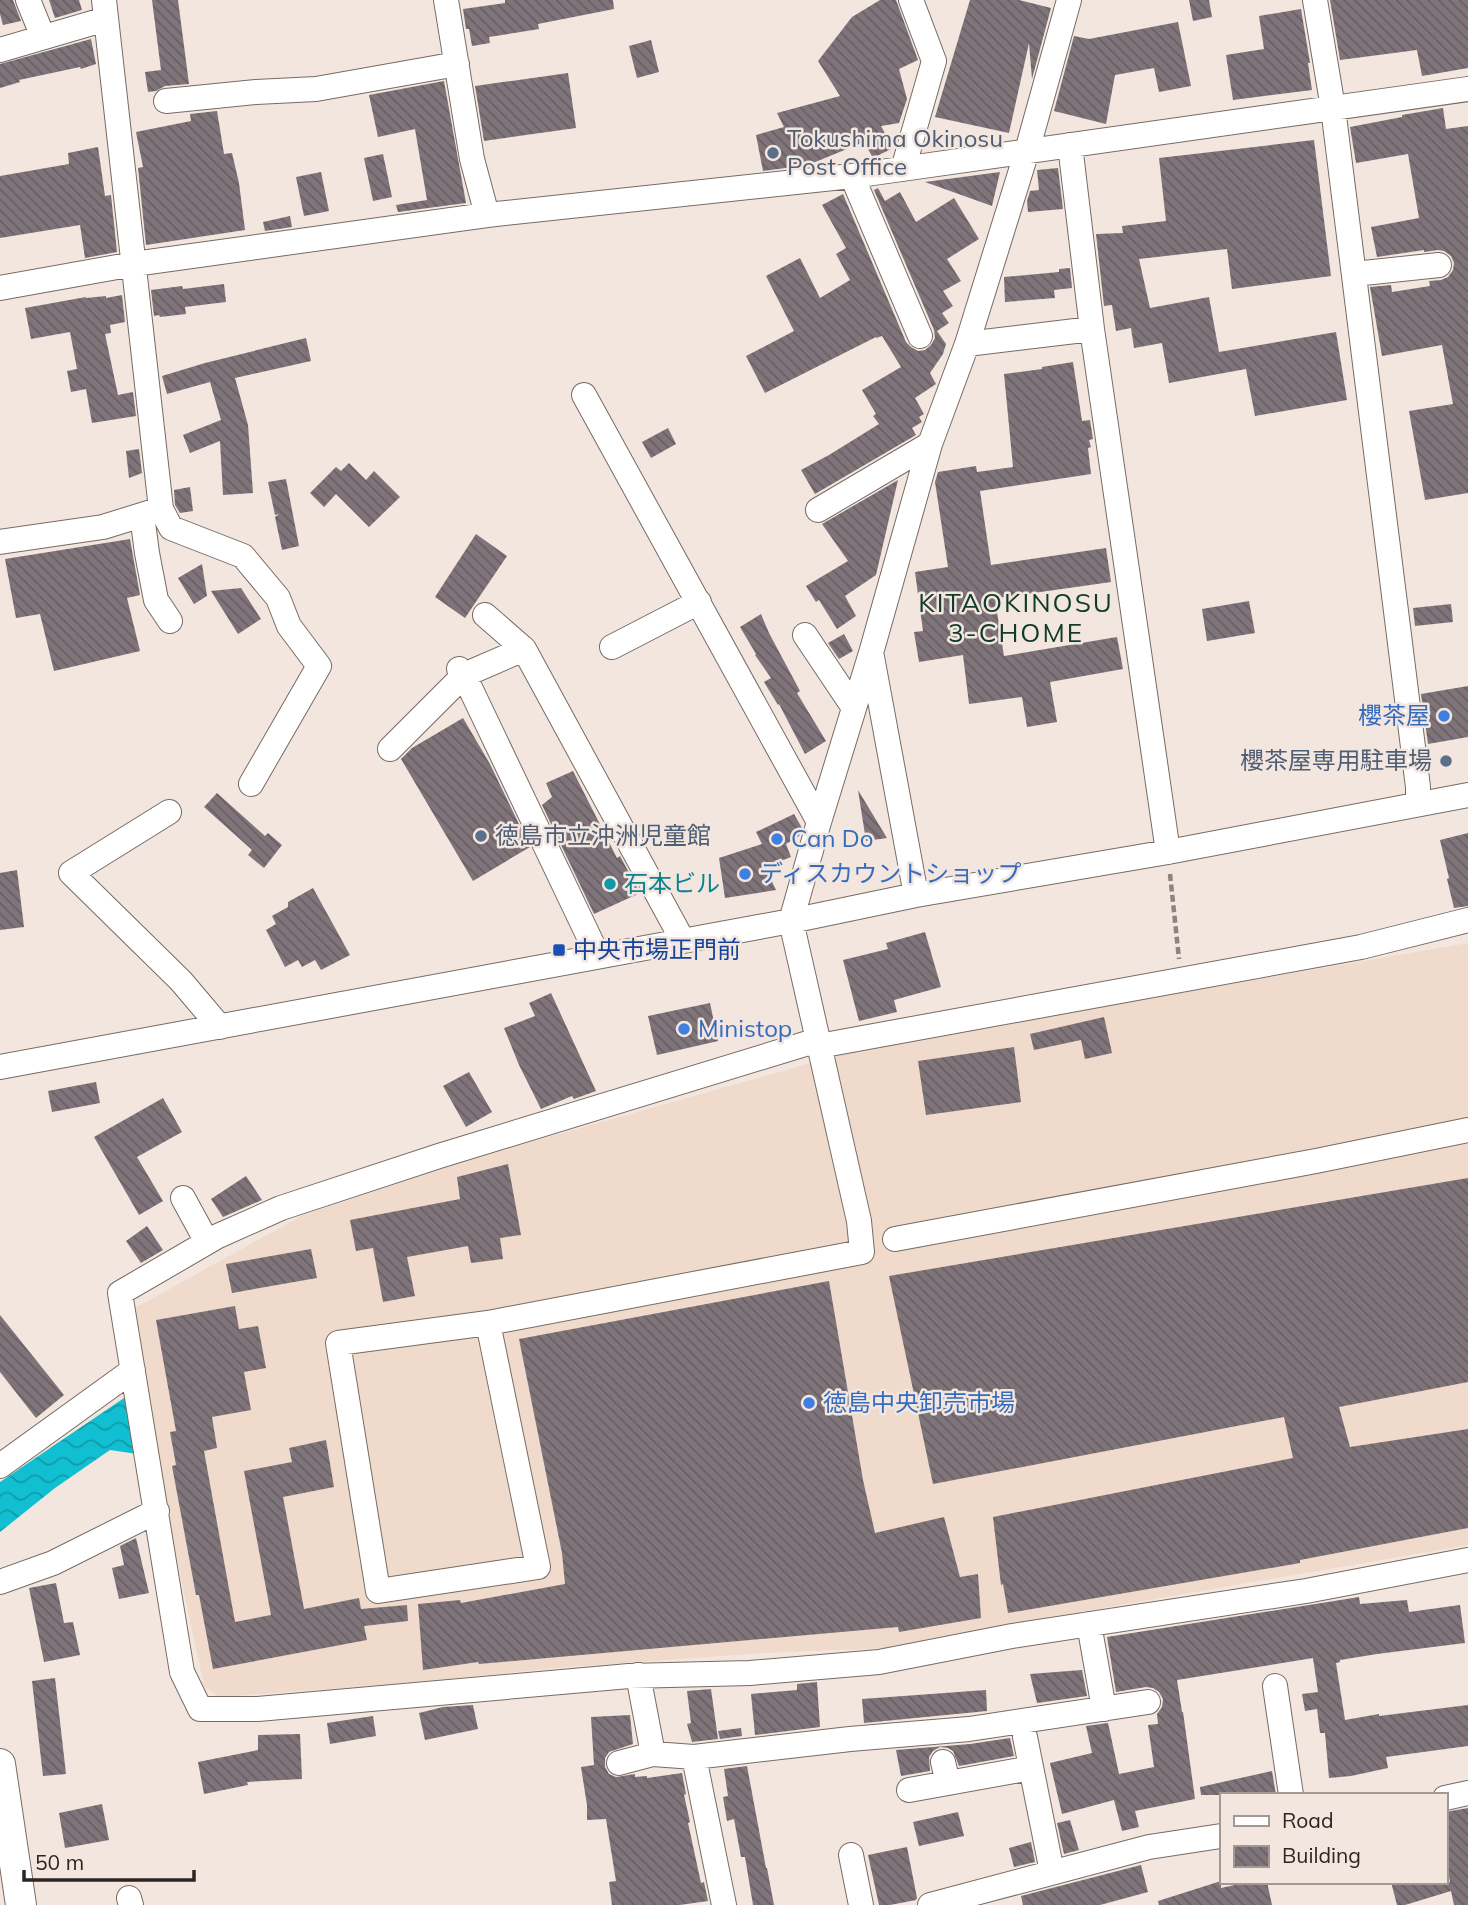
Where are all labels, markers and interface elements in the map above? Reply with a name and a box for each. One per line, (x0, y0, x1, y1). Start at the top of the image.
place label: Tokushima Okinosu Post Office (787, 123, 1003, 181)
marker: Tokushima Okinosu Post Office (765, 145, 781, 161)
district label: KITAOKINOSU 3-CHOME (918, 586, 1114, 649)
place label: 櫻茶屋 (1358, 700, 1430, 730)
marker: 櫻茶屋 (1436, 708, 1452, 724)
place label: 櫻茶屋専用駐車場 (1240, 745, 1432, 775)
marker: 櫻茶屋専用駐車場 (1438, 753, 1454, 769)
place label: 徳島市立沖洲児童館 (495, 820, 711, 850)
place label: Can Do (791, 823, 873, 853)
marker: 徳島市立沖洲児童館 (473, 828, 489, 844)
marker: Can Do (769, 831, 785, 847)
place label: ディスカウントショップ (759, 858, 1021, 888)
marker: ディスカウントショップ (737, 866, 753, 882)
place label: 石本ビル (624, 868, 720, 898)
marker: 石本ビル (602, 876, 618, 892)
place label: 中央市場正門前 (573, 934, 741, 964)
marker: 中央市場正門前 (551, 942, 567, 958)
place label: Ministop (698, 1013, 792, 1043)
marker: Ministop (676, 1021, 692, 1037)
place label: 徳島中央卸売市場 (823, 1387, 1015, 1417)
marker: 徳島中央卸売市場 (801, 1395, 817, 1411)
legend (1220, 1793, 1447, 1884)
text: Road (1282, 1807, 1333, 1833)
scale bar (24, 1839, 194, 1883)
text: Building (1282, 1842, 1361, 1868)
text: 50 m (35, 1849, 84, 1875)

